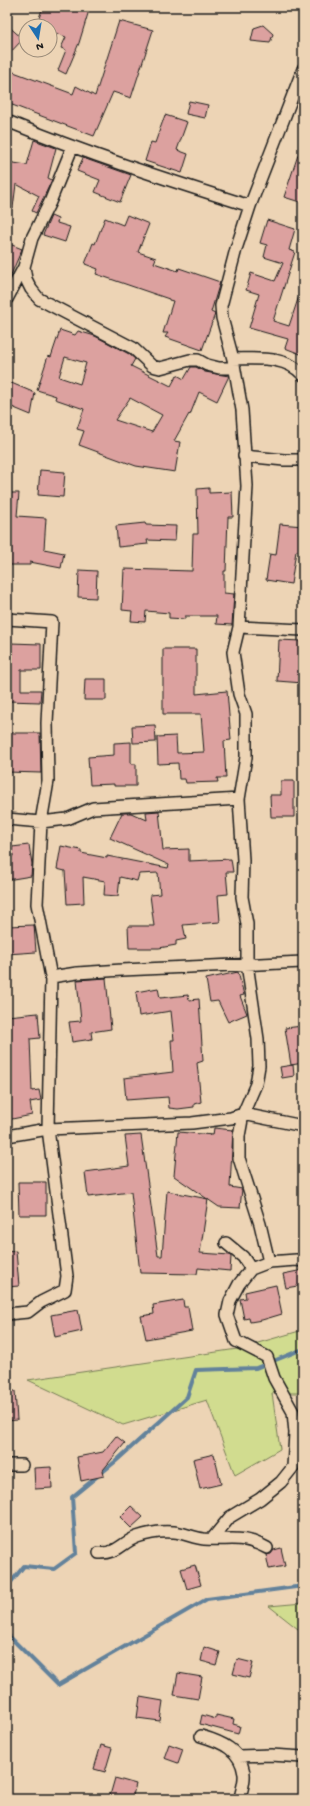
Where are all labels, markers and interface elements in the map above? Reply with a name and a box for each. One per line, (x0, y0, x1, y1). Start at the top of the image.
north arrow (18, 18, 58, 58)
text: N (35, 39, 44, 52)

